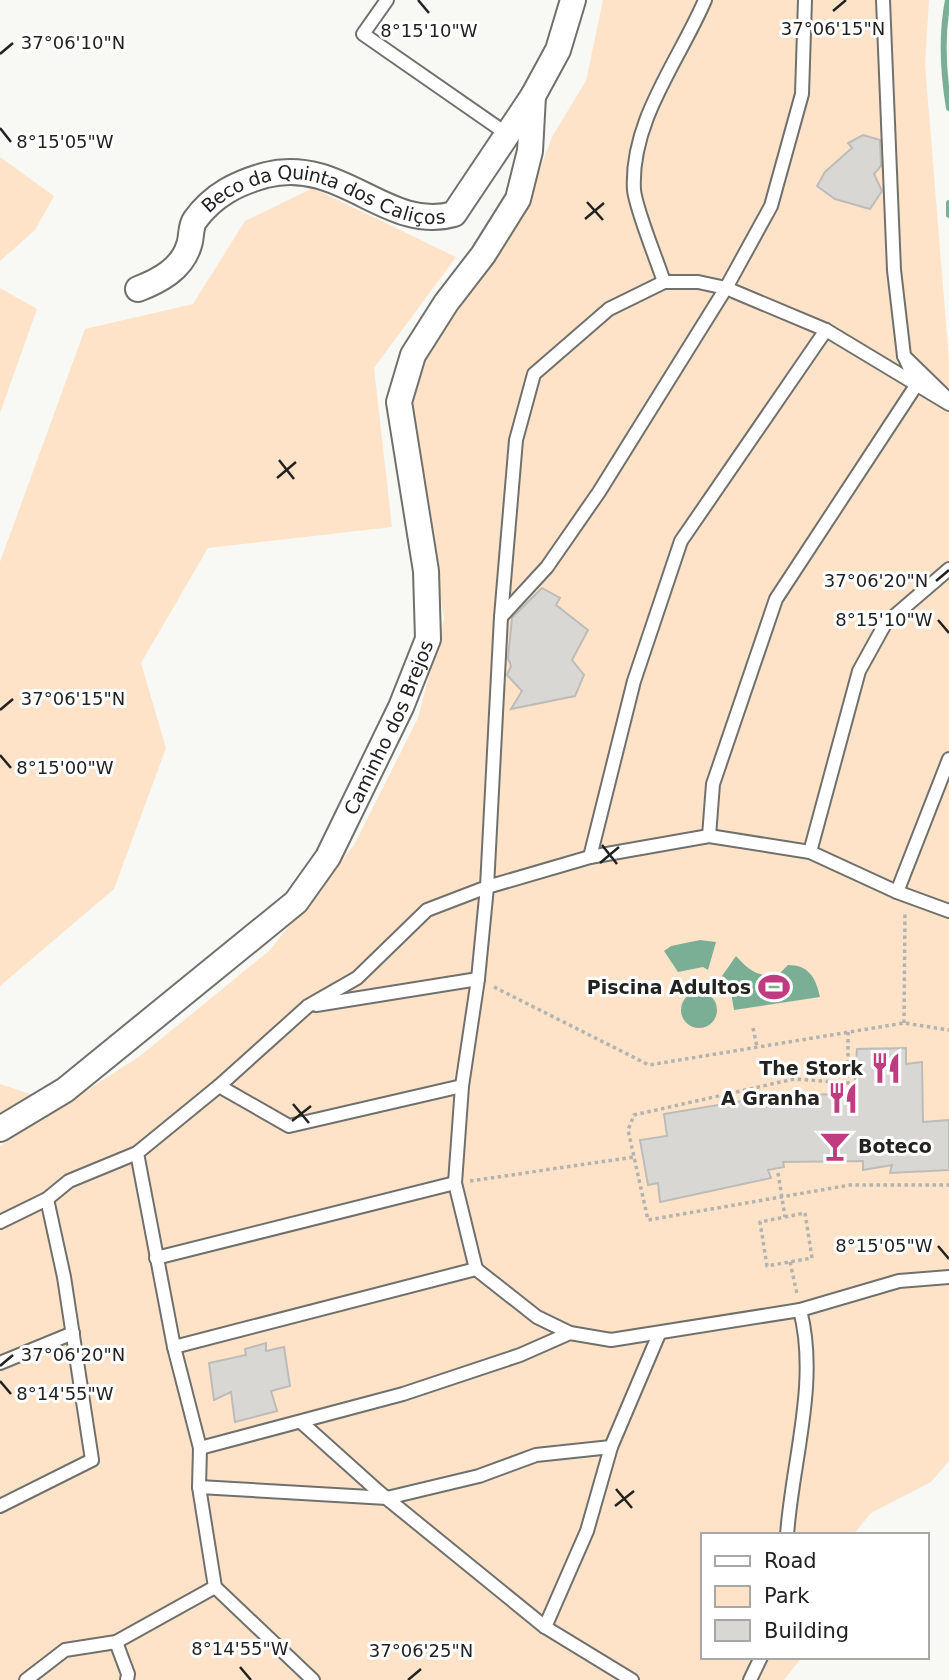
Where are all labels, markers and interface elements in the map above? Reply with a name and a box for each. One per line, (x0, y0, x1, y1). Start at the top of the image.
text: 37°06'15"N (781, 18, 885, 39)
text: 8°15'10"W (380, 20, 478, 41)
text: 37°06'10"N (21, 32, 125, 53)
text: 8°15'05"W (16, 131, 114, 152)
text: Beco da Quinta dos Caliços (197, 161, 447, 228)
street label: Beco da Quinta dos Caliços (196, 204, 456, 226)
text: 37°06'20"N (824, 570, 928, 591)
text: 8°15'10"W (835, 609, 933, 630)
street label: Caminho dos Brejos (339, 637, 437, 818)
text: 37°06'15"N (21, 688, 125, 709)
text: 8°15'00"W (16, 757, 114, 778)
sports icon: Piscina Adultos (757, 970, 791, 1004)
place label: Piscina Adultos (587, 976, 751, 998)
restaurant icon: The Stork (869, 1051, 903, 1085)
place label: The Stork (759, 1057, 863, 1079)
restaurant icon: A Granha (826, 1081, 860, 1115)
place label: A Granha (721, 1087, 820, 1109)
bar icon: Boteco (818, 1129, 852, 1163)
place label: Boteco (858, 1135, 932, 1157)
text: 8°15'05"W (835, 1235, 933, 1256)
text: 37°06'20"N (21, 1344, 125, 1365)
text: 8°14'55"W (16, 1383, 114, 1404)
legend (701, 1533, 928, 1659)
text: Road (764, 1549, 817, 1573)
text: Park (764, 1584, 810, 1608)
text: Building (764, 1619, 849, 1643)
text: 8°14'55"W (191, 1638, 289, 1659)
text: 37°06'25"N (369, 1640, 473, 1661)

